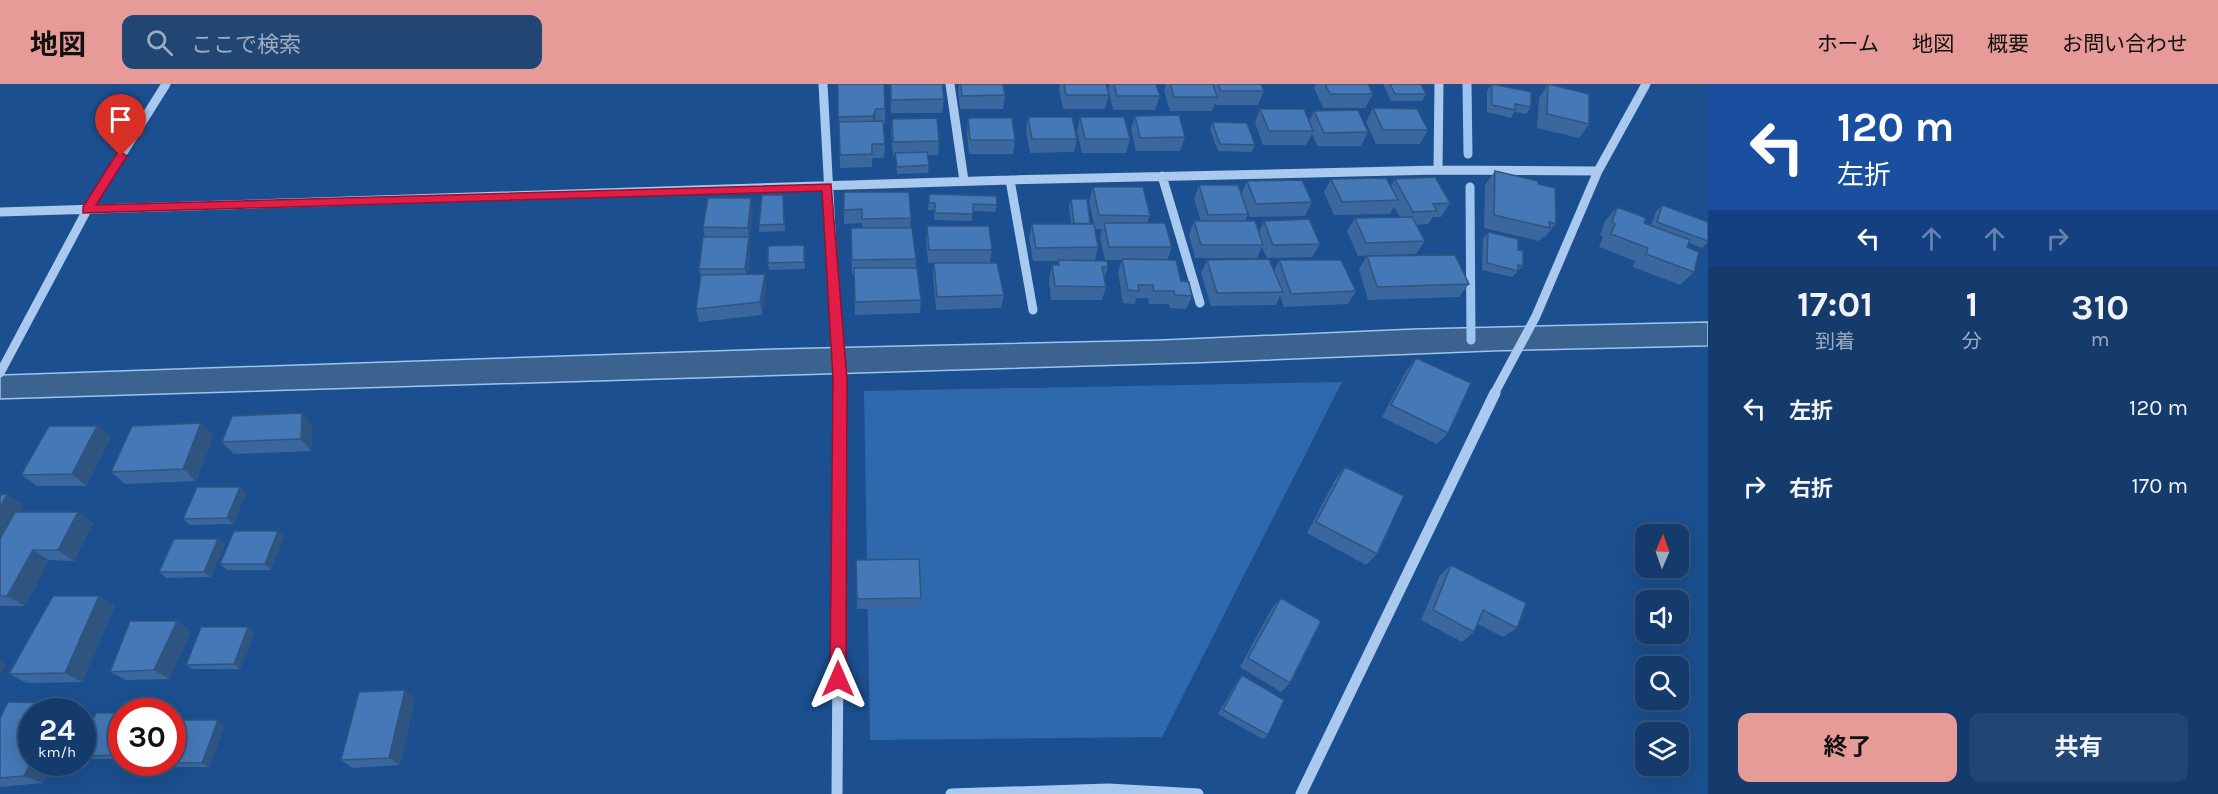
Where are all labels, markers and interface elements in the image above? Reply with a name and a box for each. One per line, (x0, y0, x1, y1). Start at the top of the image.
search box (122, 15, 542, 69)
icon: search (143, 26, 176, 59)
text: 地図 (30, 28, 86, 61)
text: ここで検索 (191, 32, 301, 58)
text: ホーム (1817, 32, 1879, 56)
text: 地図 (1912, 32, 1954, 56)
text: 概要 (1987, 32, 2029, 56)
text: お問い合わせ (2062, 32, 2188, 56)
pin (95, 94, 146, 156)
text: 120 m (1837, 102, 1954, 152)
icon: arrive (104, 103, 137, 136)
icon: left (1738, 108, 1816, 186)
text: 左折 (1837, 159, 1891, 191)
icon: left (1852, 222, 1885, 255)
icon: ahead (1915, 222, 1948, 255)
icon: ahead (1978, 222, 2011, 255)
icon: right (2041, 222, 2074, 255)
text: 17:01 (1797, 283, 1873, 325)
text: 1 (1966, 283, 1978, 325)
text: 310 (2071, 286, 2129, 328)
text: m (2091, 328, 2109, 351)
text: 到着 (1815, 330, 1855, 353)
text: 分 (1962, 330, 1982, 353)
icon: left (1738, 392, 1771, 425)
text: 120 m (2129, 395, 2188, 421)
text: 左折 (1789, 398, 1833, 424)
icon: right (1738, 470, 1771, 503)
text: 170 m (2132, 473, 2188, 499)
text: 右折 (1789, 476, 1833, 502)
north arrow (1635, 524, 1689, 578)
map controls (1635, 524, 1689, 776)
button: sound (1635, 590, 1689, 644)
position arrow (806, 647, 870, 711)
button: search (1635, 656, 1689, 710)
speed limit sign: 30 (108, 698, 186, 776)
text: 24 (39, 712, 75, 748)
button: 終了 (1738, 713, 1957, 782)
button: 共有 (1969, 713, 2188, 782)
button: layers (1635, 722, 1689, 776)
text: km/h (38, 743, 76, 761)

